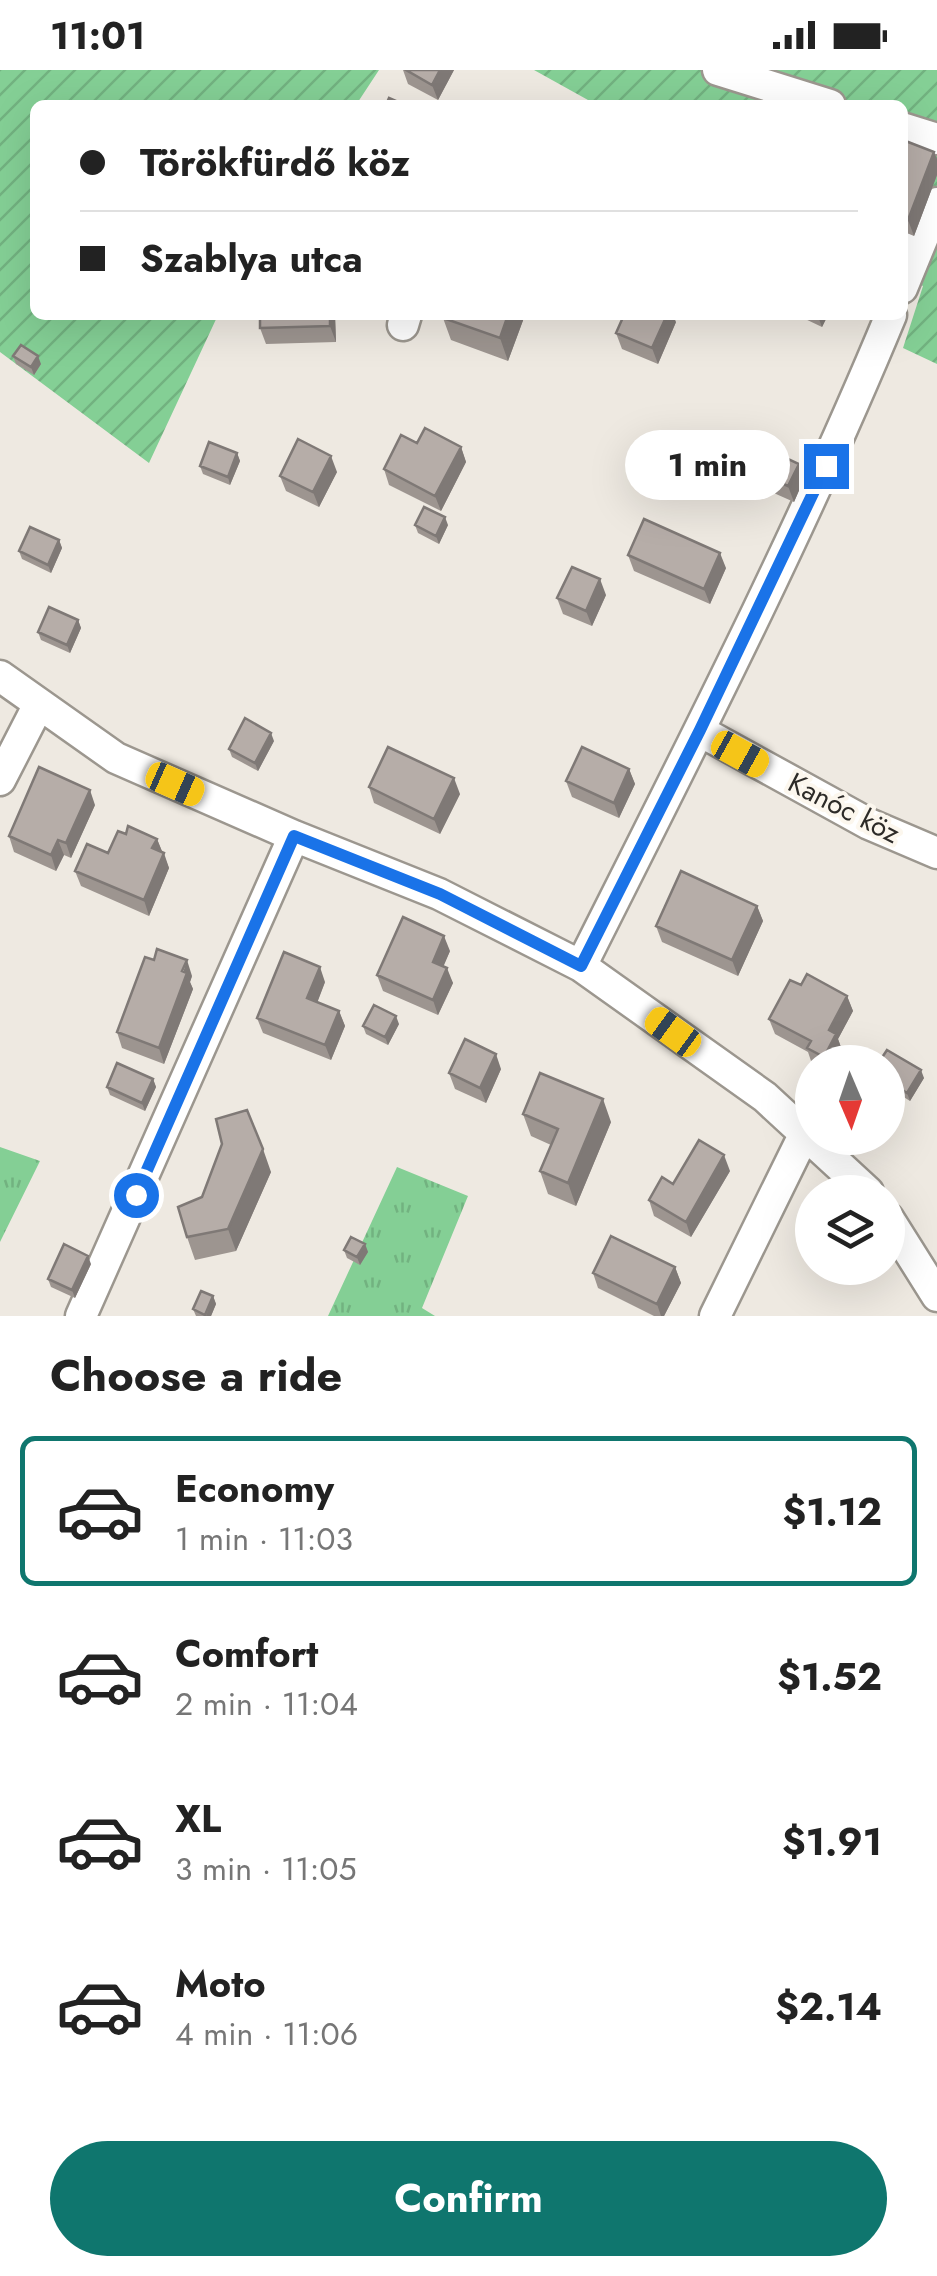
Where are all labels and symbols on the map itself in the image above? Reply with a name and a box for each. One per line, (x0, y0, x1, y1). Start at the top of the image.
callout: 1 min (626, 431, 791, 501)
route end (804, 444, 849, 489)
car (706, 726, 774, 782)
car (141, 758, 209, 810)
street label: Kanóc köz (781, 762, 907, 854)
car (640, 1002, 706, 1062)
north arrow (795, 1045, 905, 1155)
route start (114, 1173, 159, 1218)

